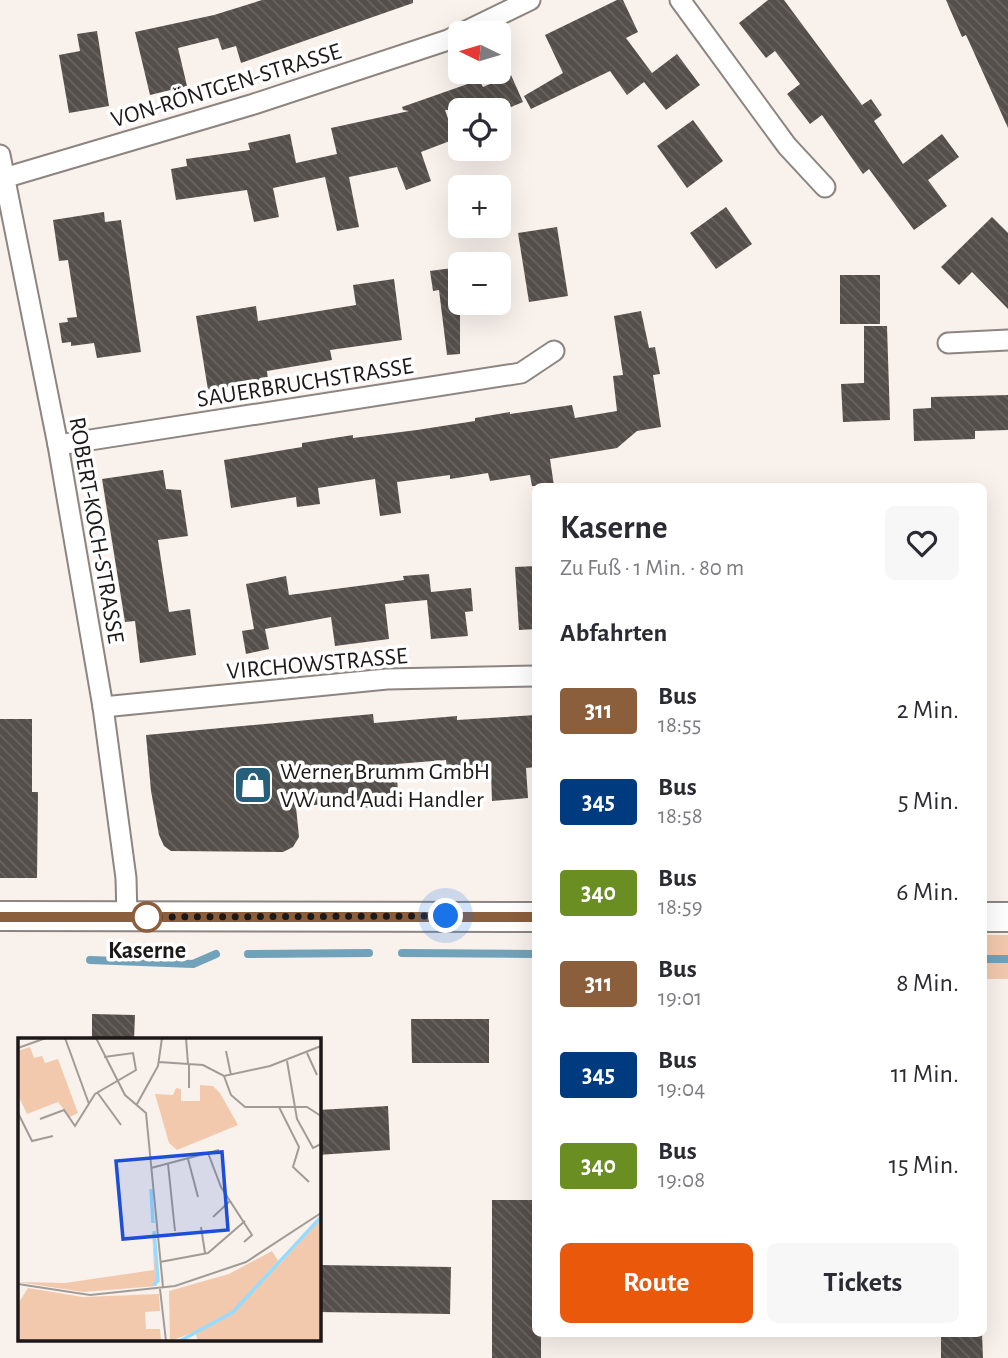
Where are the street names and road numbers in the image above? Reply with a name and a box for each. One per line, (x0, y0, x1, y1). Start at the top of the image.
street label: VON-RÖNTGEN-STRASSE (108, 38, 344, 132)
street label: SAUERBRUCHSTRASSE (195, 354, 415, 412)
street label: ROBERT-KOCH-STRASSE (64, 415, 128, 646)
street label: VIRCHOWSTRASSE (226, 644, 409, 684)

